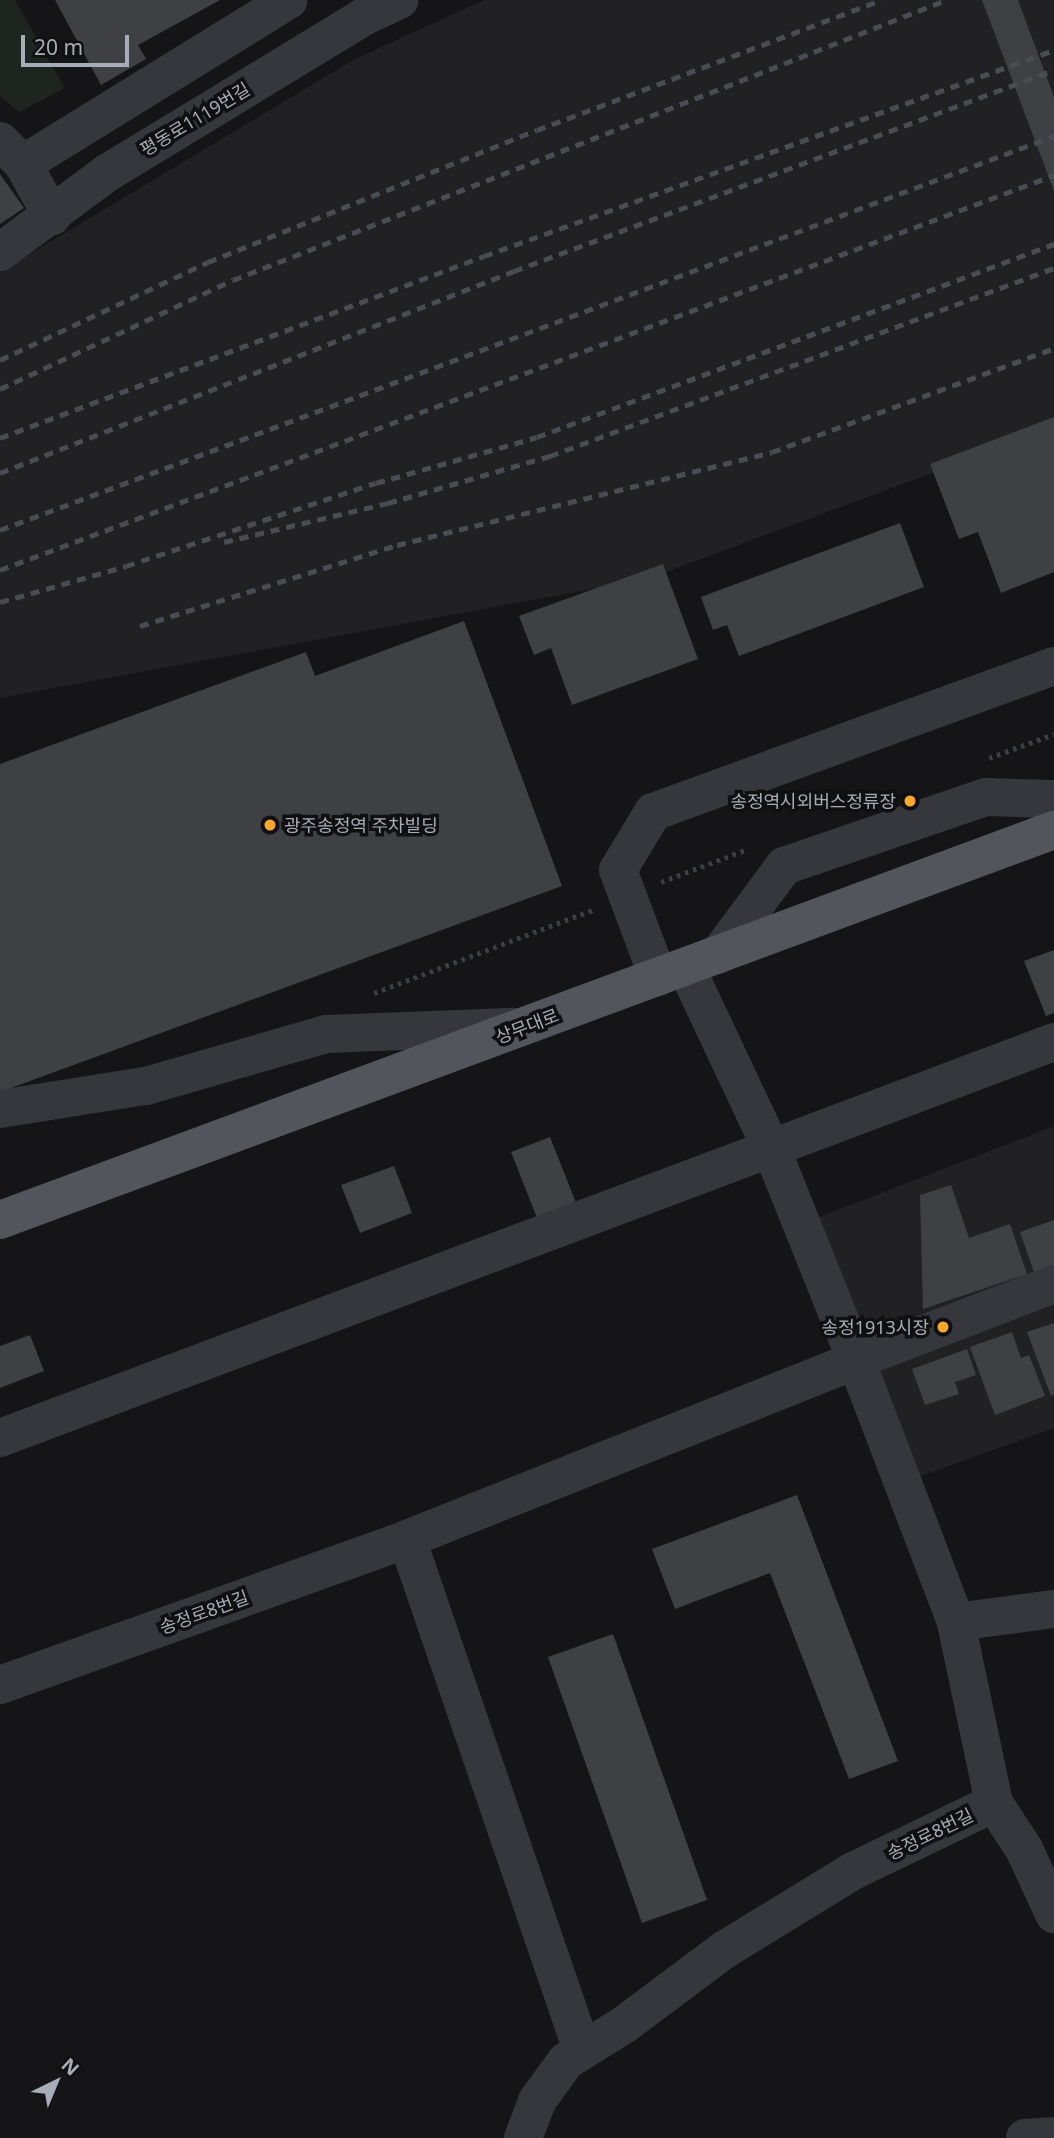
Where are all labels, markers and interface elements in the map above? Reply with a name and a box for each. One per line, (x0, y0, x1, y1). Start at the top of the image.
scale bar (24, 21, 133, 65)
text: 20 m (34, 33, 83, 61)
street label: 평동로1119번길 (136, 78, 254, 160)
place label: 송정역시외버스정류장 (730, 790, 896, 812)
marker: 송정역시외버스정류장 (902, 793, 918, 809)
place label: 광주송정역 주차빌딩 (284, 814, 438, 836)
marker: 광주송정역 주차빌딩 (262, 817, 278, 833)
street label: 상무대로 (492, 1004, 562, 1048)
place label: 송정1913시장 (822, 1316, 929, 1338)
marker: 송정1913시장 (935, 1319, 951, 1335)
street label: 송정로8번길 (157, 1586, 251, 1638)
street label: 송정로8번길 (883, 1804, 977, 1864)
north arrow (21, 2047, 91, 2117)
text: N (56, 2052, 85, 2081)

